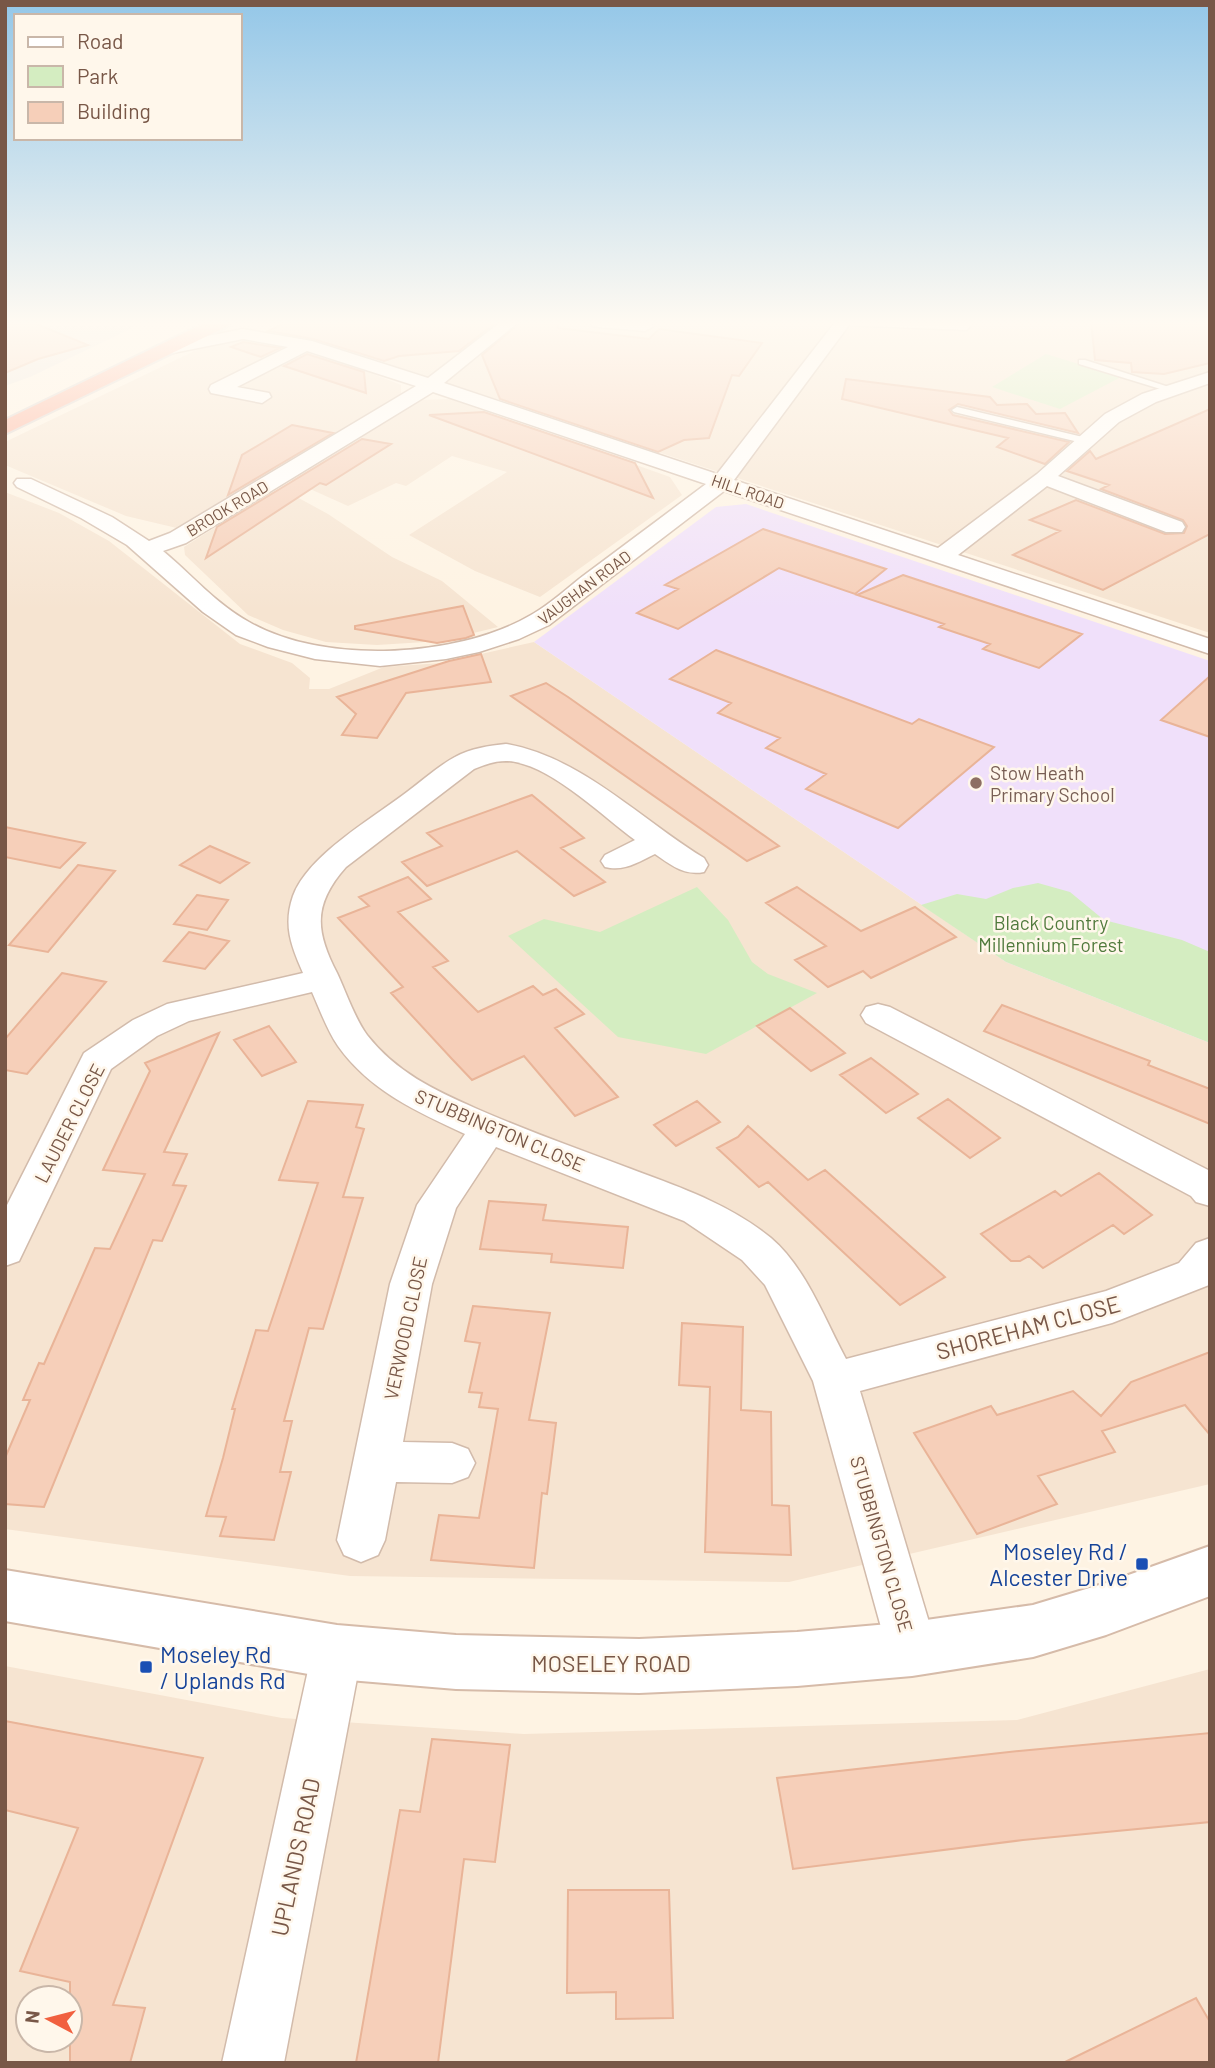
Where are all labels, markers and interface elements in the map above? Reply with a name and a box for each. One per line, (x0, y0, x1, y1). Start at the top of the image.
legend (14, 14, 242, 140)
text: Road (77, 28, 123, 53)
text: Park (77, 63, 118, 88)
text: Building (77, 98, 151, 123)
street label: HILL ROAD (709, 470, 787, 512)
street label: BROOK ROAD (183, 476, 271, 540)
street label: VAUGHAN ROAD (534, 546, 634, 628)
place label: Stow Heath Primary School (990, 761, 1115, 806)
marker: Stow Heath Primary School (968, 775, 984, 791)
park label: Black Country Millennium Forest (978, 911, 1124, 956)
street label: LAUDER CLOSE (29, 1060, 109, 1186)
street label: STUBBINGTON CLOSE (412, 1084, 588, 1176)
street label: VERWOOD CLOSE (379, 1254, 431, 1402)
street label: SHOREHAM CLOSE (933, 1289, 1123, 1365)
street label: STUBBINGTON CLOSE (846, 1453, 918, 1635)
place label: Moseley Rd / Alcester Drive (989, 1537, 1128, 1591)
marker: Moseley Rd / Alcester Drive (1134, 1556, 1150, 1572)
place label: Moseley Rd / Uplands Rd (160, 1640, 285, 1694)
street label: MOSELEY ROAD (531, 1649, 691, 1677)
marker: Moseley Rd / Uplands Rd (138, 1659, 154, 1675)
street label: UPLANDS ROAD (265, 1776, 325, 1938)
north arrow (14, 1984, 84, 2054)
text: N (19, 2009, 44, 2025)

